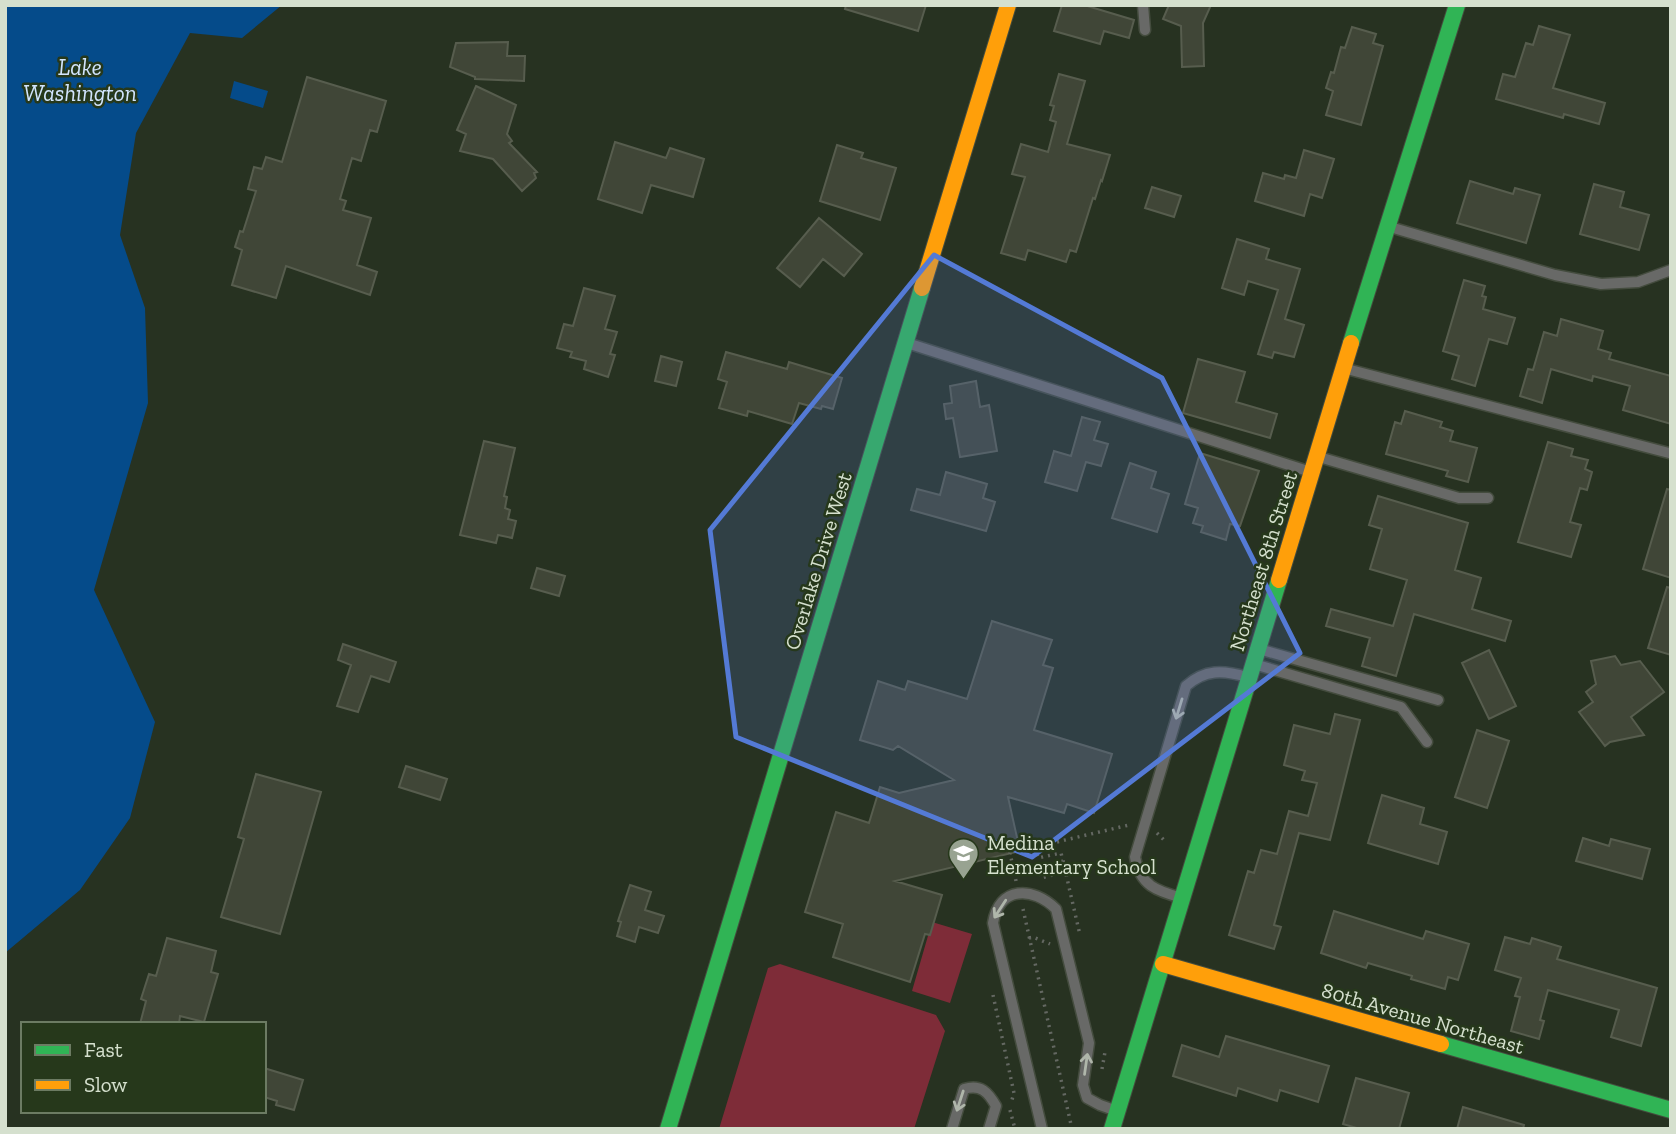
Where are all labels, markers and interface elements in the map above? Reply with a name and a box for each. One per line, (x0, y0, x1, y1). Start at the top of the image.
water label: Lake Washington (23, 53, 137, 107)
street label: Northeast 8th Street (1224, 468, 1302, 654)
street label: Overlake Drive West (779, 469, 857, 653)
one-way arrow (1171, 697, 1184, 719)
place label: Medina Elementary School (987, 830, 1157, 879)
school or university icon: Medina Elementary School (947, 837, 981, 881)
one-way arrow (992, 899, 1007, 918)
street label: 80th Avenue Northeast (1319, 977, 1527, 1059)
legend (21, 1022, 266, 1113)
text: Fast (84, 1037, 123, 1062)
one-way arrow (1079, 1053, 1092, 1076)
text: Slow (84, 1072, 127, 1097)
one-way arrow (953, 1090, 966, 1112)

